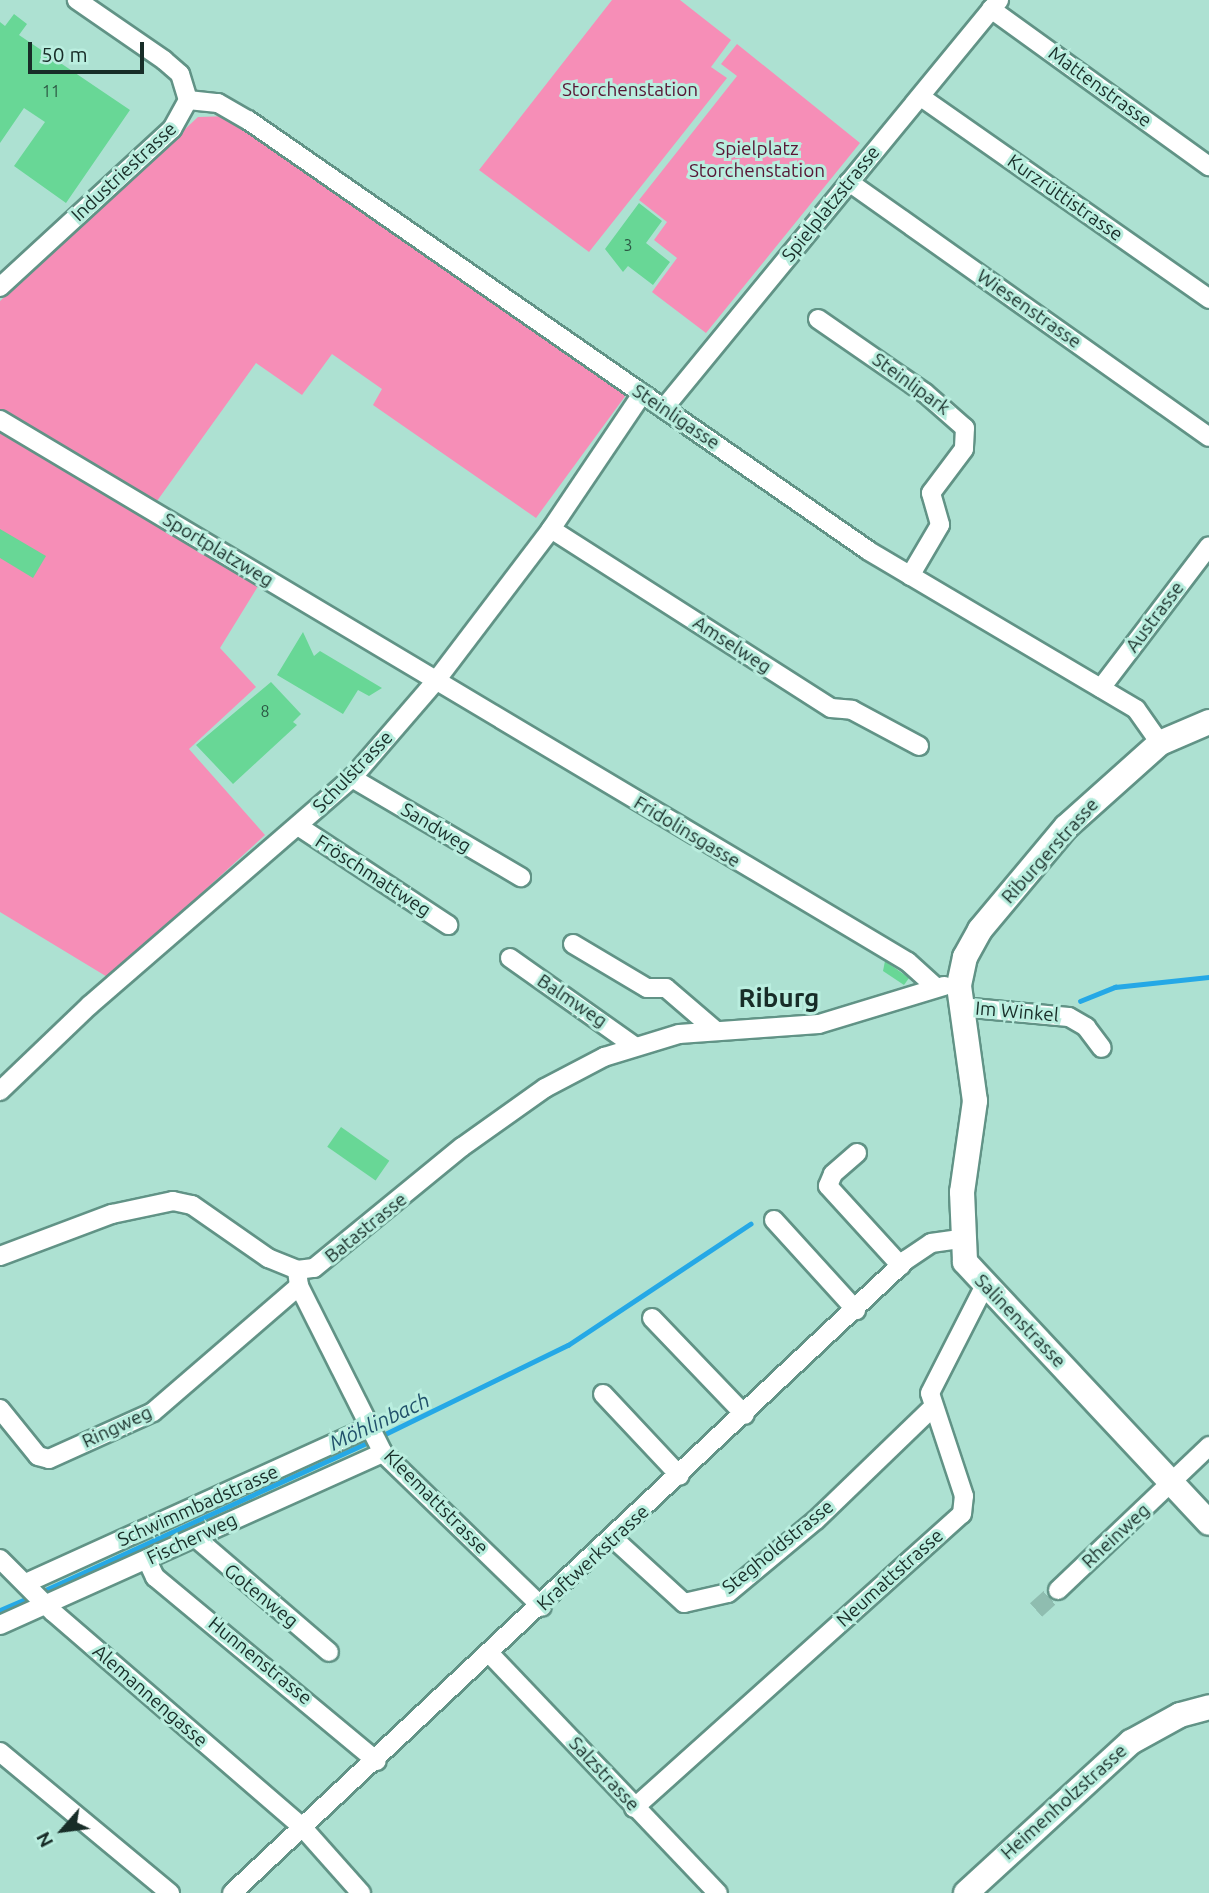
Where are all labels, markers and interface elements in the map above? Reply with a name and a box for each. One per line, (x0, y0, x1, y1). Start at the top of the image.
scale bar (32, 28, 147, 72)
text: 50 m (41, 42, 88, 66)
street label: Mattenstrasse (1044, 42, 1156, 132)
park label: Storchenstation (562, 79, 698, 101)
house number: 11 (42, 81, 60, 101)
street label: Industriestrasse (67, 118, 181, 226)
park label: Spielplatz Storchenstation (689, 138, 825, 182)
street label: Spielplatzstrasse (777, 141, 885, 267)
street label: Kurzrüttistrasse (1003, 150, 1127, 246)
house number: 3 (623, 235, 633, 255)
street label: Wiesenstrasse (972, 265, 1086, 353)
street label: Steinlipark (868, 348, 954, 420)
street label: Steinligasse (628, 379, 724, 455)
street label: Sportplatzweg (158, 508, 278, 592)
street label: Austrasse (1121, 577, 1189, 657)
street label: Amselweg (689, 611, 775, 679)
house number: 8 (260, 701, 270, 721)
street label: Schulstrasse (308, 726, 398, 818)
street label: Fridolinsgasse (630, 791, 744, 873)
street label: Riburgerstrasse (997, 794, 1103, 908)
street label: Sandweg (397, 798, 475, 858)
street label: Fröschmattweg (311, 830, 435, 922)
street label: Balmweg (533, 969, 611, 1033)
district label: Riburg (739, 982, 819, 1014)
street label: Im Winkel (974, 997, 1060, 1027)
street label: Batastrasse (320, 1188, 412, 1268)
street label: Salinenstrasse (970, 1270, 1070, 1372)
water label: Möhlinbach (325, 1387, 433, 1455)
street label: Ringweg (78, 1401, 156, 1453)
street label: Kleemattstrasse (379, 1445, 493, 1559)
street label: Schwimmbadstrasse (114, 1460, 282, 1552)
street label: Stegholdstrasse (718, 1495, 838, 1599)
street label: Rheinweg (1077, 1499, 1155, 1573)
street label: Kraftwerkstrasse (532, 1500, 654, 1616)
street label: Fischerweg (143, 1508, 241, 1570)
street label: Neumattstrasse (832, 1524, 948, 1632)
street label: Gotenweg (219, 1559, 303, 1633)
street label: Hunnenstrasse (204, 1612, 316, 1710)
street label: Alemannengasse (88, 1640, 212, 1752)
street label: Salzstrasse (564, 1732, 644, 1816)
street label: Heimenholzstrasse (996, 1740, 1132, 1864)
north arrow (28, 1795, 98, 1865)
text: N (31, 1828, 58, 1851)

